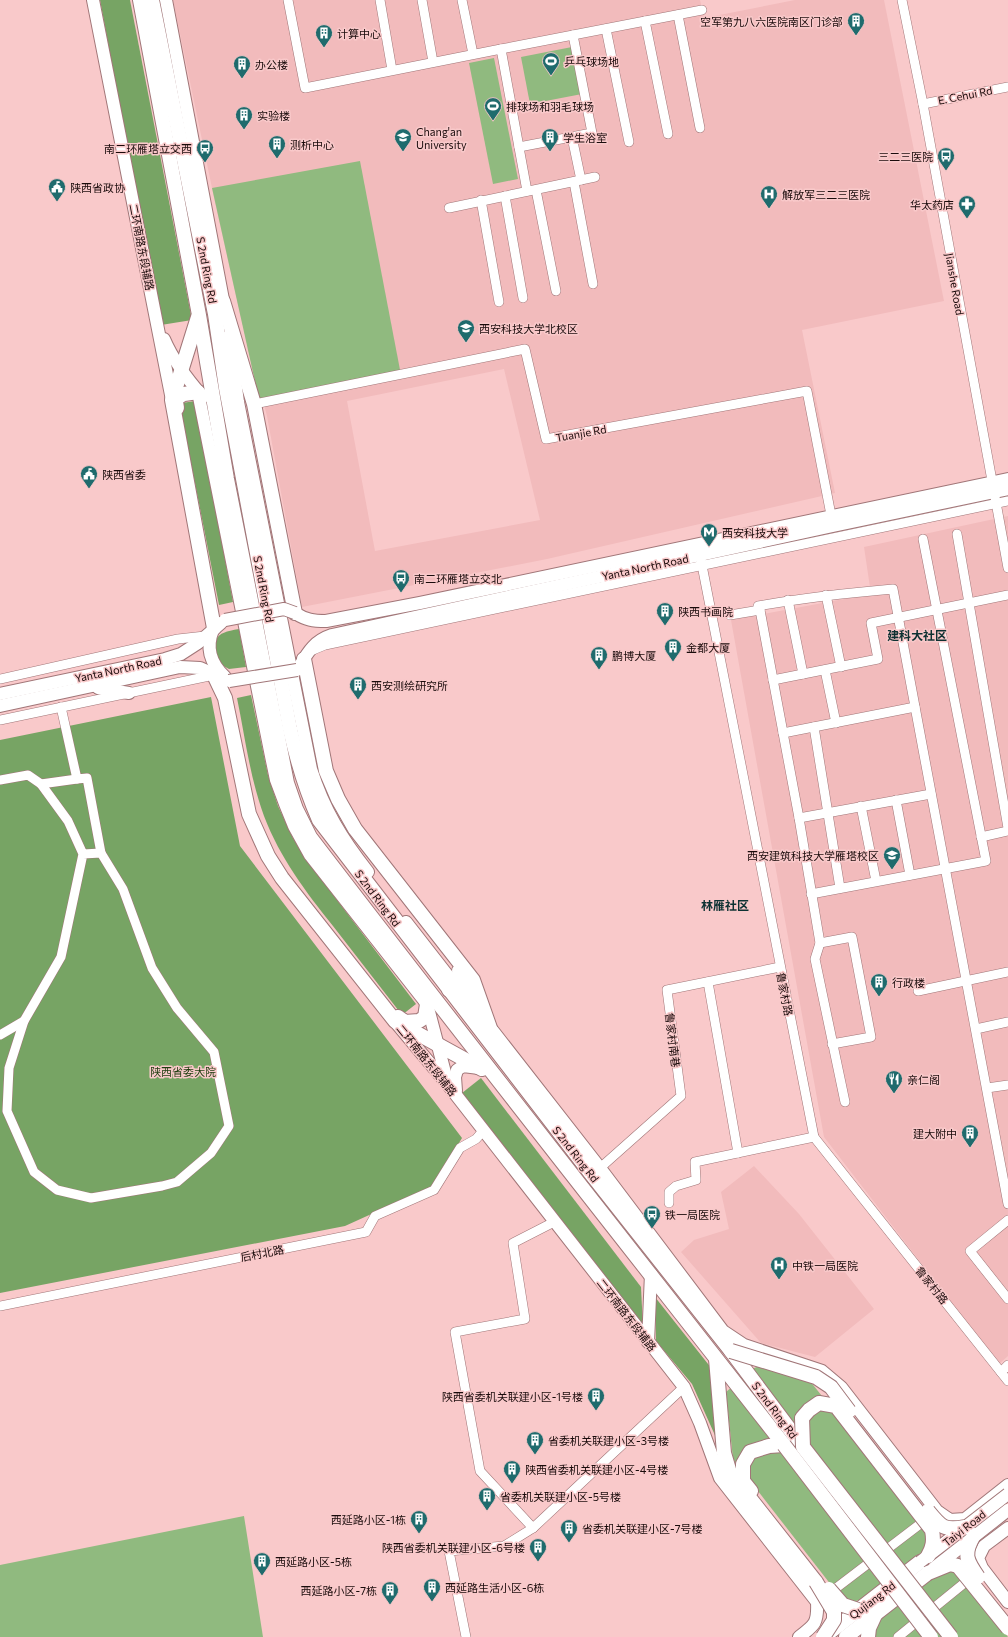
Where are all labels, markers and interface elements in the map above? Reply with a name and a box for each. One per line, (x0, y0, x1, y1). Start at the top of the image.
building icon: 空军第九八六医院南区门诊部 (846, 11, 866, 36)
place label: 空军第九八六医院南区门诊部 (700, 15, 843, 28)
building icon: 计算中心 (314, 23, 334, 48)
place label: 计算中心 (337, 27, 381, 40)
sports icon: 乒乓球场地 (541, 51, 561, 76)
building icon: 办公楼 (232, 54, 252, 79)
place label: 乒乓球场地 (564, 55, 619, 68)
place label: 办公楼 (255, 58, 288, 71)
street label: E. Cehui Rd (937, 83, 993, 107)
sports icon: 排球场和羽毛球场 (483, 96, 503, 121)
place label: 排球场和羽毛球场 (506, 100, 594, 113)
building icon: 实验楼 (234, 105, 254, 130)
place label: 实验楼 (257, 109, 290, 122)
place label: Chang'an University (416, 125, 467, 151)
school or university icon: Chang'an University (393, 127, 413, 152)
building icon: 学生浴室 (540, 127, 560, 152)
place label: 学生浴室 (563, 131, 607, 144)
building icon: 测析中心 (267, 134, 287, 159)
bus stop icon: 南二环雁塔立交西 (195, 138, 215, 163)
place label: 测析中心 (290, 138, 334, 151)
place label: 南二环雁塔立交西 (104, 142, 192, 155)
bus stop icon: 三二三医院 (936, 146, 956, 171)
place label: 三二三医院 (878, 150, 933, 163)
public building icon: 陕西省政协 (47, 177, 67, 202)
place label: 陕西省政协 (70, 181, 125, 194)
hospital icon: 解放军三二三医院 (759, 184, 779, 209)
place label: 解放军三二三医院 (782, 188, 870, 201)
pharmacy icon: 华太药店 (957, 194, 977, 219)
place label: 华太药店 (910, 198, 954, 211)
street label: 二环南路东段辅路 (127, 203, 157, 291)
street label: S 2nd Ring Rd (194, 236, 220, 304)
street label: Jianshe Road (942, 252, 967, 316)
school or university icon: 西安科技大学北校区 (456, 318, 476, 343)
place label: 西安科技大学北校区 (479, 322, 578, 335)
street label: Tuanjie Rd (555, 422, 607, 444)
public building icon: 陕西省委 (79, 464, 99, 489)
place label: 陕西省委 (102, 468, 146, 481)
metro station icon: 西安科技大学 (699, 522, 719, 547)
place label: 西安科技大学 (722, 526, 788, 539)
street label: Yanta North Road (600, 551, 690, 583)
street label: S 2nd Ring Rd (251, 555, 277, 623)
bus stop icon: 南二环雁塔立交北 (391, 568, 411, 593)
place label: 南二环雁塔立交北 (414, 572, 502, 585)
building icon: 陕西书画院 (655, 601, 675, 626)
place label: 陕西书画院 (678, 605, 733, 618)
district label: 建科大社区 (887, 628, 947, 642)
building icon: 金都大厦 (663, 637, 683, 662)
place label: 金都大厦 (686, 641, 730, 654)
building icon: 鹏博大厦 (589, 645, 609, 670)
place label: 鹏博大厦 (612, 649, 656, 662)
street label: Yanta North Road (73, 653, 163, 685)
building icon: 西安测绘研究所 (348, 675, 368, 700)
place label: 西安测绘研究所 (371, 679, 448, 692)
school or university icon: 西安建筑科技大学雁塔校区 (882, 845, 902, 870)
place label: 西安建筑科技大学雁塔校区 (747, 849, 879, 862)
street label: S 2nd Ring Rd (353, 867, 403, 929)
district label: 林雁社区 (701, 898, 749, 912)
street label: 鲁家村路 (774, 971, 796, 1017)
building icon: 行政楼 (869, 972, 889, 997)
place label: 行政楼 (892, 976, 925, 989)
street label: 鲁家村南巷 (663, 1012, 683, 1068)
street label: 二环南路东段辅路 (394, 1022, 460, 1098)
park label: 陕西省委大院 (150, 1065, 216, 1078)
restaurant icon: 亲仁阁 (884, 1069, 904, 1094)
place label: 亲仁阁 (907, 1073, 940, 1086)
street label: S 2nd Ring Rd (550, 1123, 602, 1185)
building icon: 建大附中 (960, 1123, 980, 1148)
place label: 建大附中 (913, 1127, 957, 1140)
bus stop icon: 铁一局医院 (642, 1204, 662, 1229)
place label: 铁一局医院 (665, 1208, 720, 1221)
street label: 后村北路 (239, 1242, 285, 1264)
hospital icon: 中铁一局医院 (769, 1255, 789, 1280)
place label: 中铁一局医院 (792, 1259, 858, 1272)
street label: 鲁家村路 (913, 1264, 951, 1306)
street label: 二环南路东段辅路 (595, 1276, 659, 1354)
street label: S 2nd Ring Rd (750, 1379, 800, 1441)
building icon: 陕西省委机关联建小区-1号楼 (586, 1386, 606, 1411)
place label: 陕西省委机关联建小区-1号楼 (442, 1390, 583, 1403)
building icon: 省委机关联建小区-3号楼 (525, 1430, 545, 1455)
place label: 省委机关联建小区-3号楼 (548, 1434, 669, 1447)
building icon: 陕西省委机关联建小区-4号楼 (502, 1459, 522, 1484)
place label: 陕西省委机关联建小区-4号楼 (525, 1463, 668, 1476)
building icon: 省委机关联建小区-5号楼 (477, 1486, 497, 1511)
place label: 省委机关联建小区-5号楼 (500, 1490, 621, 1503)
street label: Taiyi Road (940, 1507, 988, 1549)
building icon: 西延路小区-1栋 (409, 1509, 429, 1534)
place label: 西延路小区-1栋 (331, 1513, 406, 1526)
building icon: 省委机关联建小区-7号楼 (559, 1518, 579, 1543)
place label: 省委机关联建小区-7号楼 (582, 1522, 702, 1535)
building icon: 陕西省委机关联建小区-6号楼 (528, 1537, 548, 1562)
place label: 陕西省委机关联建小区-6号楼 (382, 1541, 525, 1554)
building icon: 西延路小区-5栋 (252, 1551, 272, 1576)
place label: 西延路小区-5栋 (275, 1555, 352, 1568)
building icon: 西延路生活小区-6栋 (422, 1577, 442, 1602)
street label: Qujiang Rd (846, 1578, 898, 1622)
building icon: 西延路小区-7栋 (380, 1580, 400, 1605)
place label: 西延路生活小区-6栋 (445, 1581, 544, 1594)
place label: 西延路小区-7栋 (301, 1584, 377, 1597)

